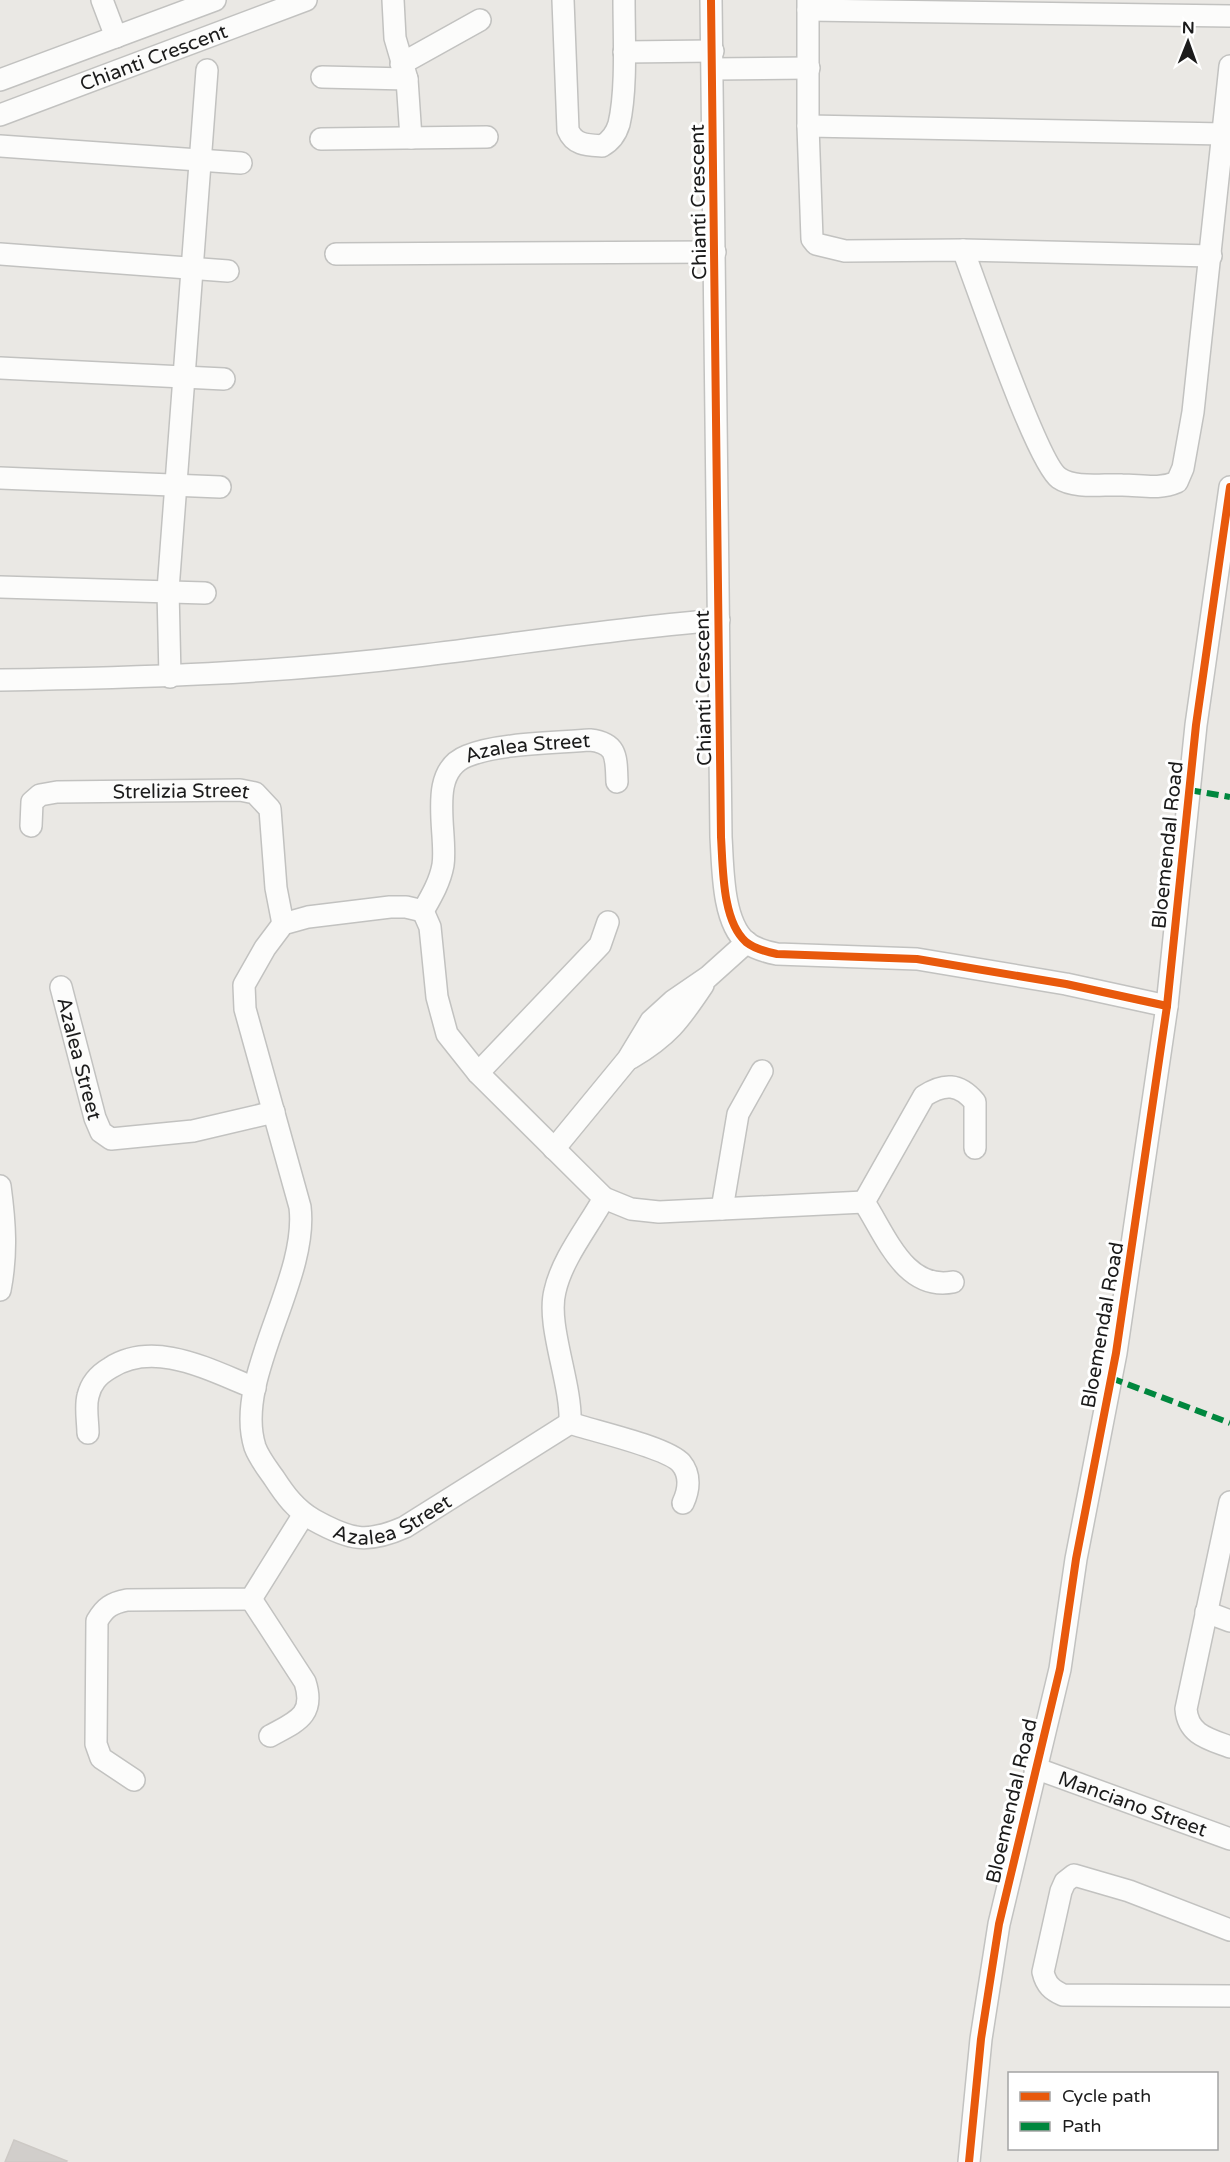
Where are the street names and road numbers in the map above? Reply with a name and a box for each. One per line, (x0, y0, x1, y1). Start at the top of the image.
street label: Chianti Crescent (77, 19, 231, 97)
street label: Chianti Crescent (686, 124, 712, 280)
street label: Chianti Crescent (691, 610, 717, 766)
street label: Azalea Street (462, 729, 592, 769)
street label: Bloemendal Road (1147, 760, 1189, 930)
street label: Strelizia Street (113, 779, 252, 805)
street label: Azalea Street (51, 995, 106, 1123)
street label: Bloemendal Road (1077, 1240, 1129, 1410)
street label: Azalea Street (329, 1490, 456, 1551)
street label: Bloemendal Road (981, 1717, 1043, 1886)
street label: Manciano Street (1055, 1766, 1210, 1843)

